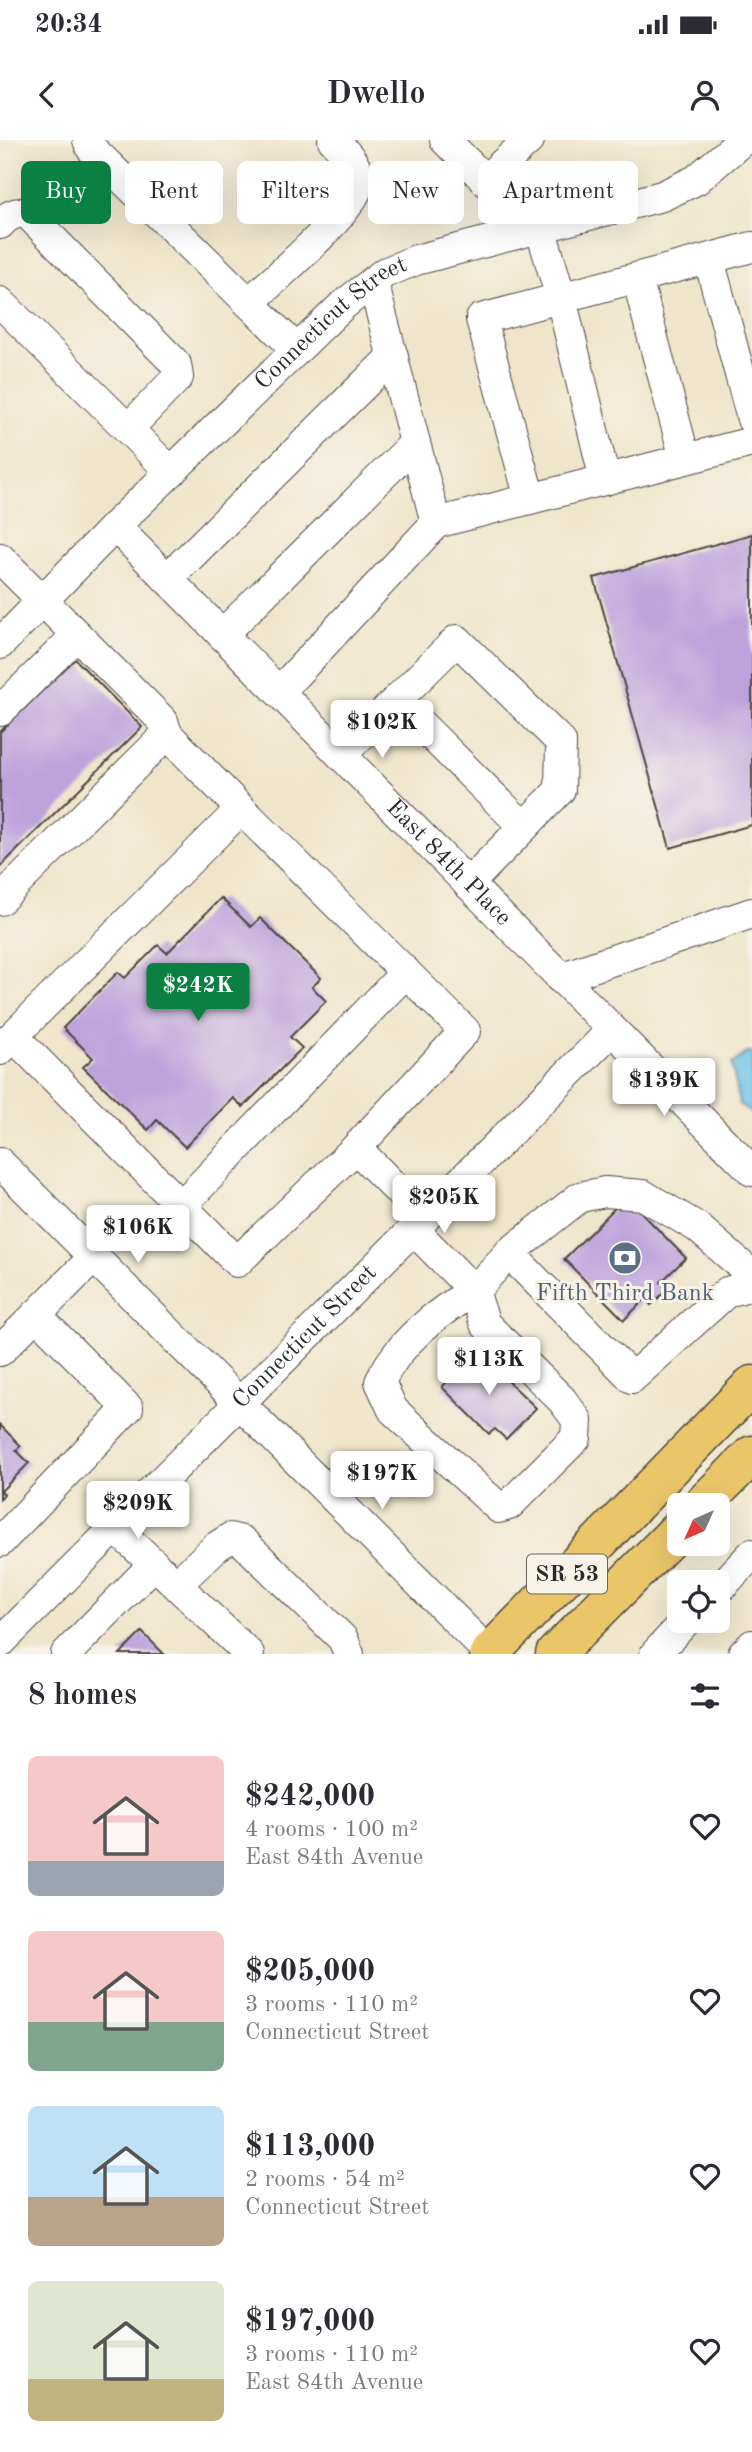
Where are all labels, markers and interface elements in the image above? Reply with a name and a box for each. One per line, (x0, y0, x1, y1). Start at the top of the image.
text: 20:34 (35, 12, 103, 38)
icon: back (28, 76, 66, 114)
icon: person (686, 76, 724, 114)
text: Dwello (326, 79, 426, 111)
chip: Buy (21, 161, 111, 224)
chip: Rent (125, 161, 223, 224)
chip: Filters (237, 161, 354, 224)
chip: New (368, 161, 464, 224)
chip: Apartment (478, 161, 638, 224)
street label: Connecticut Street (251, 253, 411, 395)
pin: $102K (333, 700, 431, 760)
text: $102K (346, 711, 418, 734)
street label: East 84th Place (381, 796, 515, 931)
pin: $242K (149, 964, 247, 1023)
text: $242K (162, 974, 234, 997)
pin: $139K (615, 1058, 713, 1118)
text: $139K (628, 1069, 700, 1092)
pin: $205K (395, 1176, 493, 1235)
text: $205K (408, 1186, 480, 1209)
pin: $106K (89, 1206, 187, 1265)
text: $106K (102, 1216, 174, 1239)
bank icon: Fifth Third Bank (606, 1239, 644, 1277)
street label: Connecticut Street (229, 1261, 382, 1414)
place label: Fifth Third Bank (536, 1282, 714, 1306)
pin: $113K (440, 1338, 538, 1397)
text: $113K (453, 1348, 525, 1371)
pin: $197K (333, 1452, 431, 1511)
text: $197K (346, 1462, 418, 1485)
pin: $209K (89, 1482, 187, 1541)
text: $209K (102, 1492, 174, 1515)
north arrow (667, 1493, 730, 1556)
map controls (667, 1493, 730, 1633)
road number: SR 53 (527, 1554, 607, 1594)
button: locate (667, 1570, 730, 1633)
icon: filters (686, 1677, 724, 1715)
text: 8 homes (28, 1681, 137, 1711)
text: $242,000 (245, 1782, 375, 1812)
icon: home (84, 1784, 168, 1868)
icon: heart (686, 1807, 724, 1845)
text: 4 rooms · 100 m² (245, 1818, 418, 1841)
text: East 84th Avenue (245, 1846, 423, 1869)
text: $205,000 (245, 1957, 375, 1987)
icon: home (84, 1959, 168, 2043)
icon: heart (686, 1982, 724, 2020)
text: 3 rooms · 110 m² (245, 1993, 418, 2016)
text: Connecticut Street (245, 2021, 429, 2044)
text: $113,000 (245, 2132, 375, 2162)
icon: home (84, 2134, 168, 2218)
icon: heart (686, 2157, 724, 2195)
text: 2 rooms · 54 m² (245, 2168, 405, 2191)
text: Connecticut Street (245, 2196, 429, 2219)
text: $197,000 (245, 2307, 375, 2337)
icon: home (84, 2309, 168, 2393)
icon: heart (686, 2332, 724, 2370)
text: 3 rooms · 110 m² (245, 2343, 418, 2366)
text: East 84th Avenue (245, 2371, 423, 2394)

